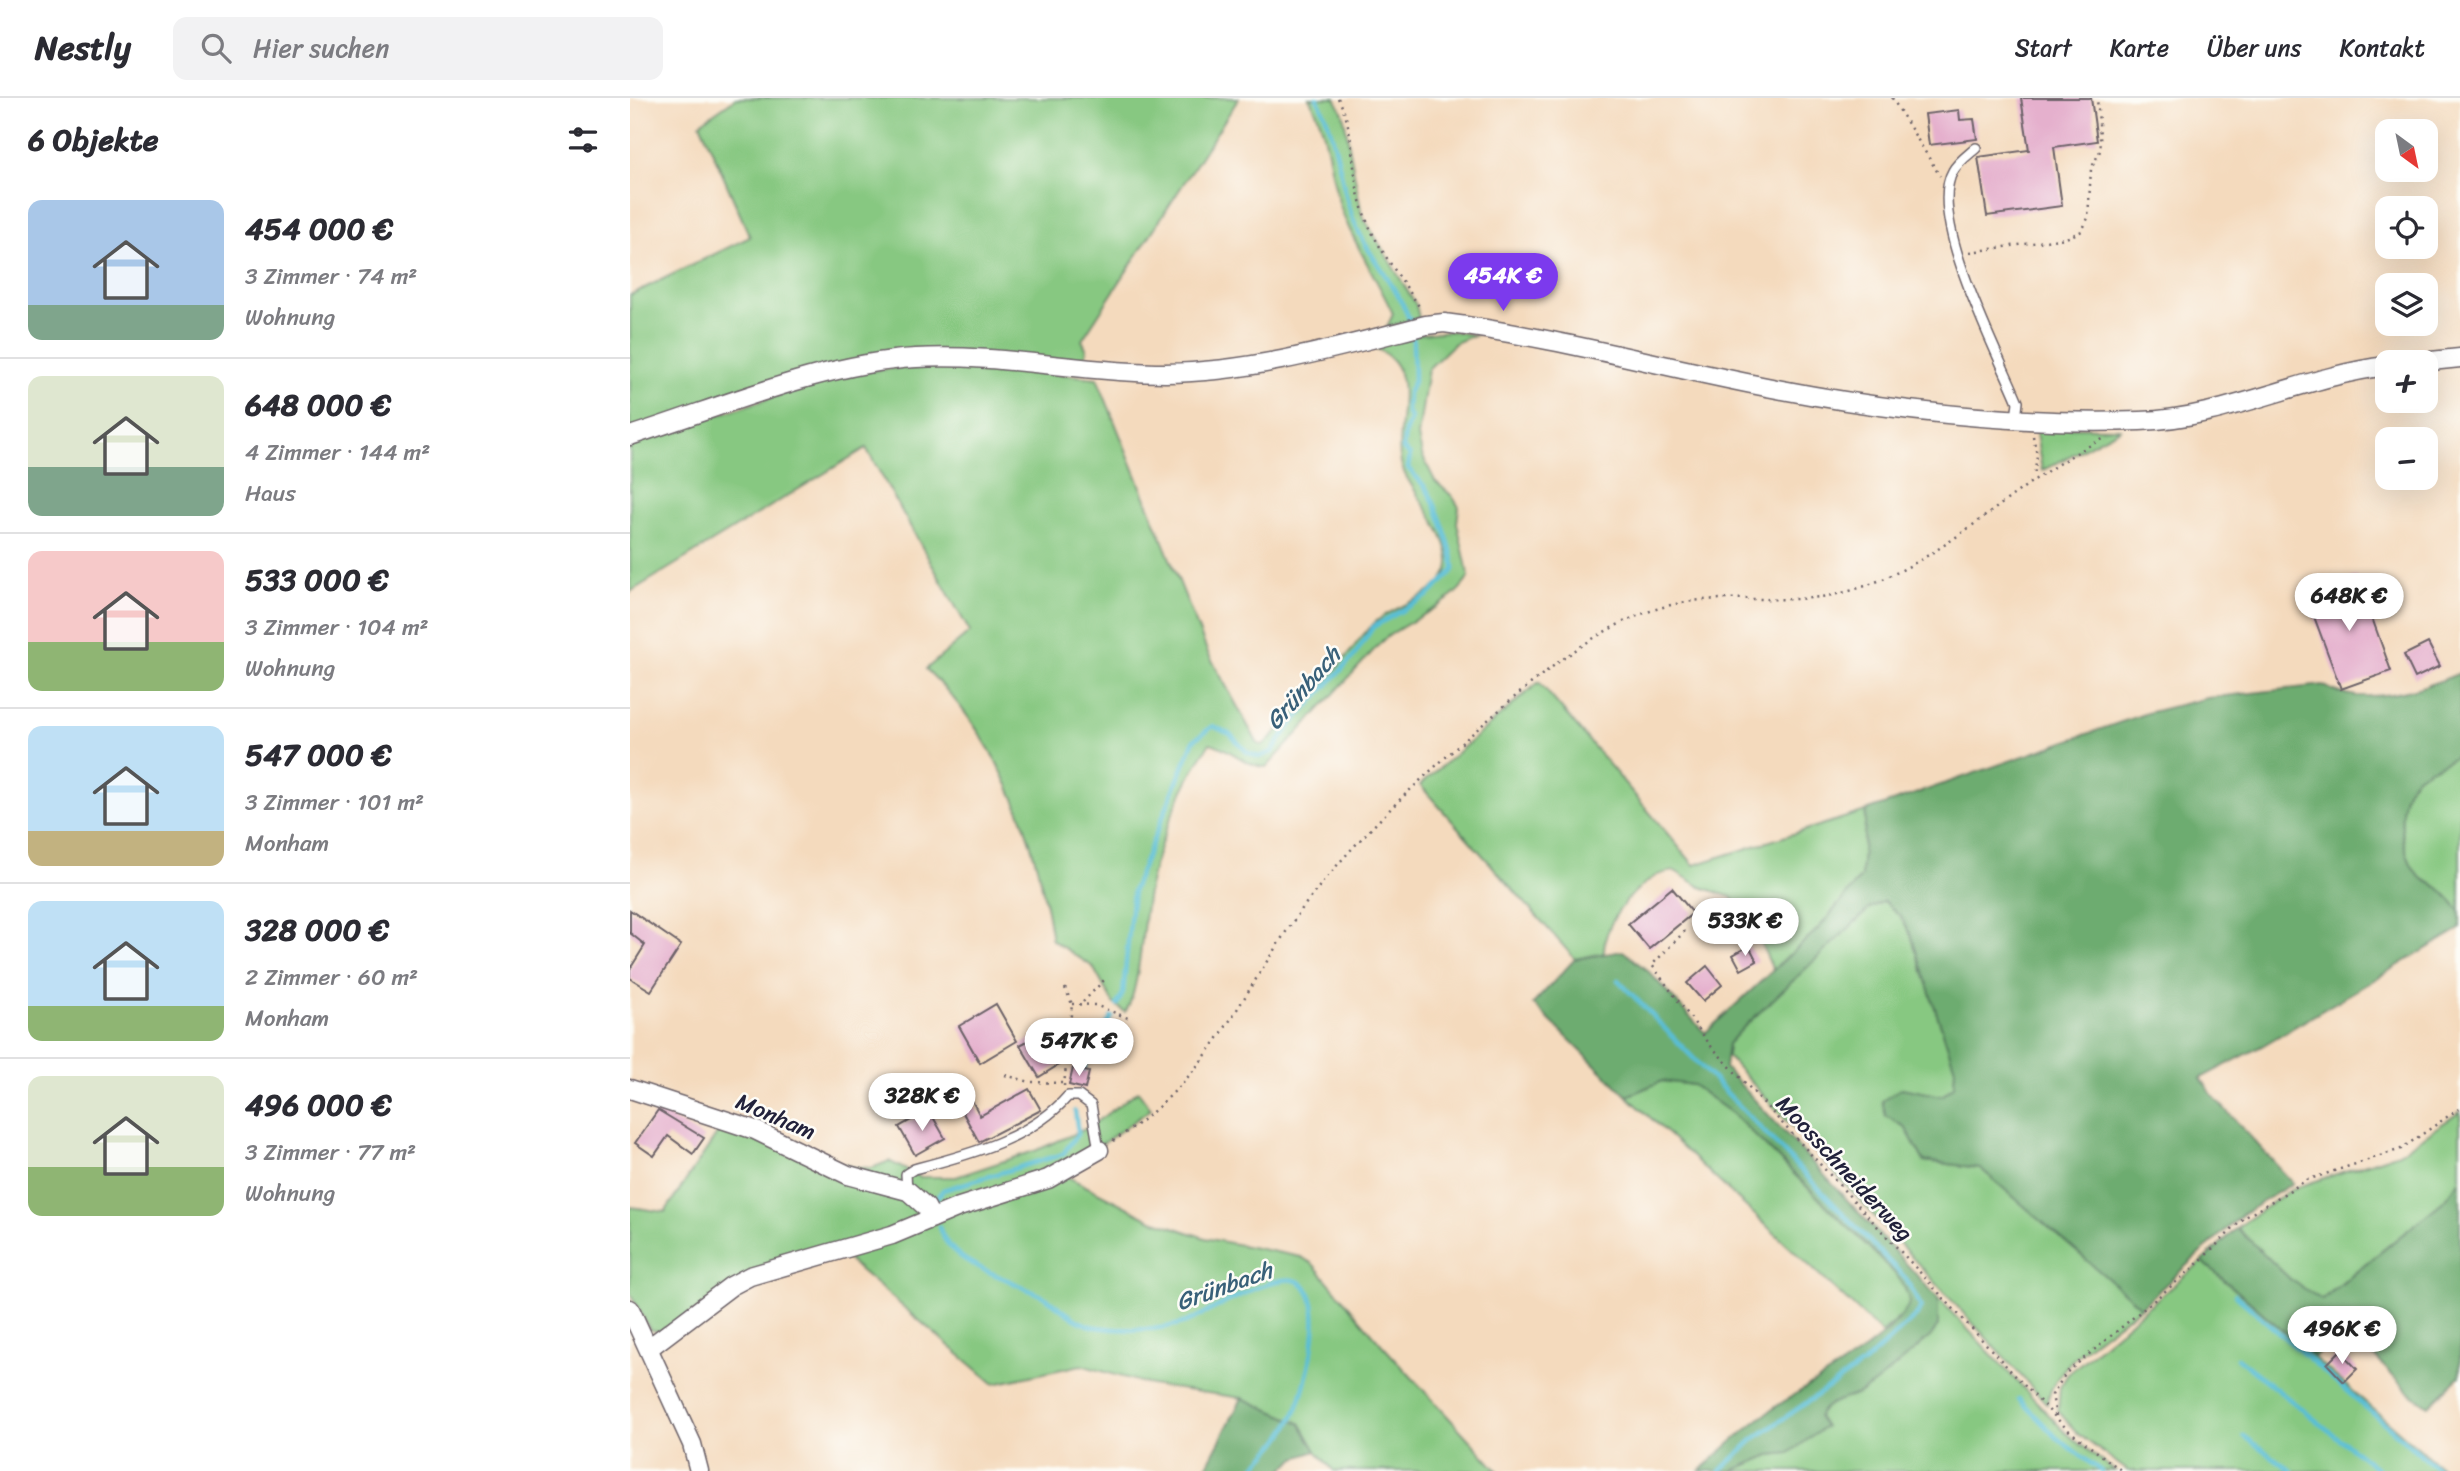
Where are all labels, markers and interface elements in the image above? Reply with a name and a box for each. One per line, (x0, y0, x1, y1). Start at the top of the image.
search box (173, 17, 663, 80)
text: Nestly (35, 19, 131, 77)
text: Hier suchen (253, 25, 389, 71)
text: Start (2015, 27, 2072, 69)
text: Karte (2110, 27, 2169, 69)
text: Über uns (2207, 27, 2302, 69)
text: Kontakt (2340, 27, 2425, 69)
icon: search (197, 29, 235, 67)
text: 6 Objekte (28, 113, 158, 167)
north arrow (2375, 119, 2438, 182)
map controls (2375, 119, 2438, 490)
icon: filters (564, 121, 602, 159)
button: locate (2375, 196, 2438, 259)
text: 454 000 € (245, 202, 393, 256)
icon: home (84, 228, 168, 312)
pin: 454K € (1446, 254, 1560, 313)
text: 454K € (1464, 255, 1542, 296)
text: 3 Zimmer · 74 m² (245, 256, 417, 297)
button: layers (2375, 273, 2438, 336)
text: Wohnung (245, 297, 335, 338)
button: + (2375, 350, 2438, 413)
text: 648 000 € (245, 378, 391, 432)
icon: home (84, 404, 168, 488)
button: − (2375, 427, 2438, 490)
text: 4 Zimmer · 144 m² (245, 432, 430, 473)
text: Haus (245, 473, 296, 514)
text: 533 000 € (245, 553, 389, 607)
pin: 648K € (2292, 574, 2406, 633)
text: 648K € (2311, 575, 2387, 616)
icon: home (84, 579, 168, 663)
text: 3 Zimmer · 104 m² (245, 607, 429, 648)
water label: Grünbach (1254, 635, 1353, 740)
text: Wohnung (245, 648, 335, 689)
text: 547 000 € (245, 728, 392, 782)
icon: home (84, 754, 168, 838)
text: 3 Zimmer · 101 m² (245, 782, 424, 823)
text: Monham (245, 823, 329, 864)
pin: 533K € (1688, 898, 1802, 958)
text: 533K € (1708, 900, 1782, 941)
text: 328 000 € (245, 903, 389, 957)
icon: home (84, 929, 168, 1013)
text: 2 Zimmer · 60 m² (245, 957, 418, 998)
text: Monham (245, 998, 329, 1039)
pin: 547K € (1022, 1018, 1136, 1078)
text: 547K € (1041, 1020, 1117, 1061)
pin: 328K € (865, 1074, 979, 1133)
text: 328K € (884, 1075, 960, 1116)
text: 496 000 € (245, 1078, 392, 1132)
street label: Monham (729, 1081, 823, 1152)
street label: Moosschneiderweg (1765, 1085, 1924, 1251)
icon: home (84, 1104, 168, 1188)
text: 3 Zimmer · 77 m² (245, 1132, 416, 1173)
text: Wohnung (245, 1173, 335, 1214)
water label: Grünbach (1170, 1248, 1280, 1323)
pin: 496K € (2285, 1306, 2399, 1366)
text: 496K € (2304, 1308, 2380, 1349)

